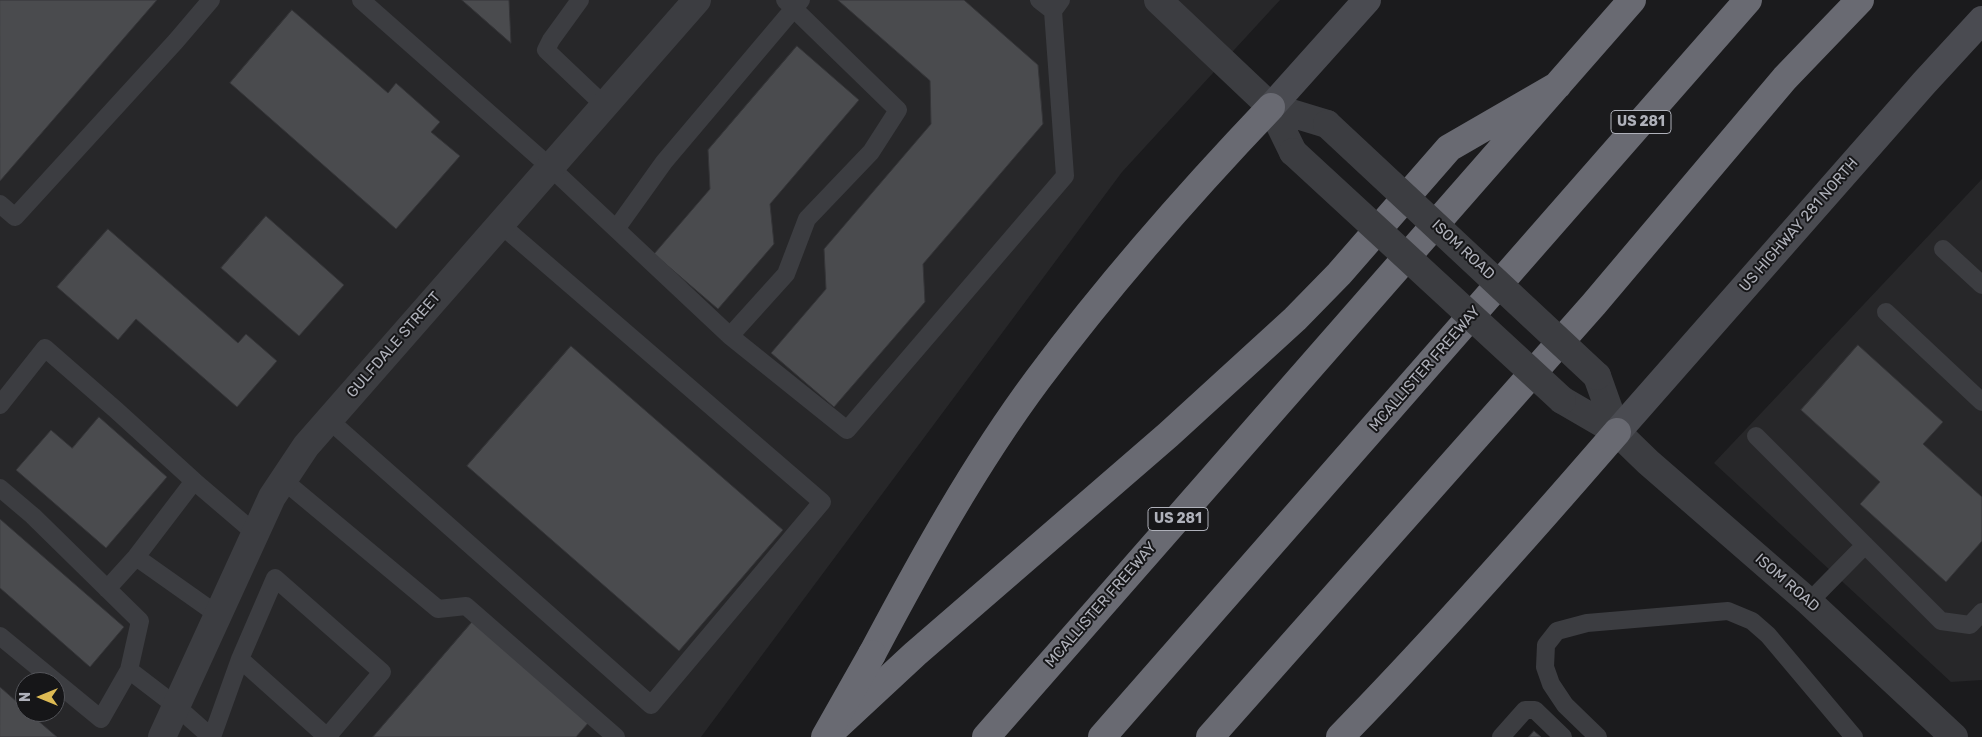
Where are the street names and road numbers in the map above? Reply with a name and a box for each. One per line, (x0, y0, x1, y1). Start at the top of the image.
road number: US 281 (1611, 110, 1671, 134)
street label: US HIGHWAY 281 NORTH (1736, 154, 1862, 296)
street label: ISOM ROAD (1428, 216, 1498, 284)
street label: GULFDALE STREET (343, 289, 445, 401)
street label: MCALLISTER FREEWAY (1366, 303, 1484, 435)
road number: US 281 (1148, 508, 1208, 530)
street label: MCALLISTER FREEWAY (1042, 539, 1160, 671)
street label: ISOM ROAD (1751, 550, 1823, 616)

